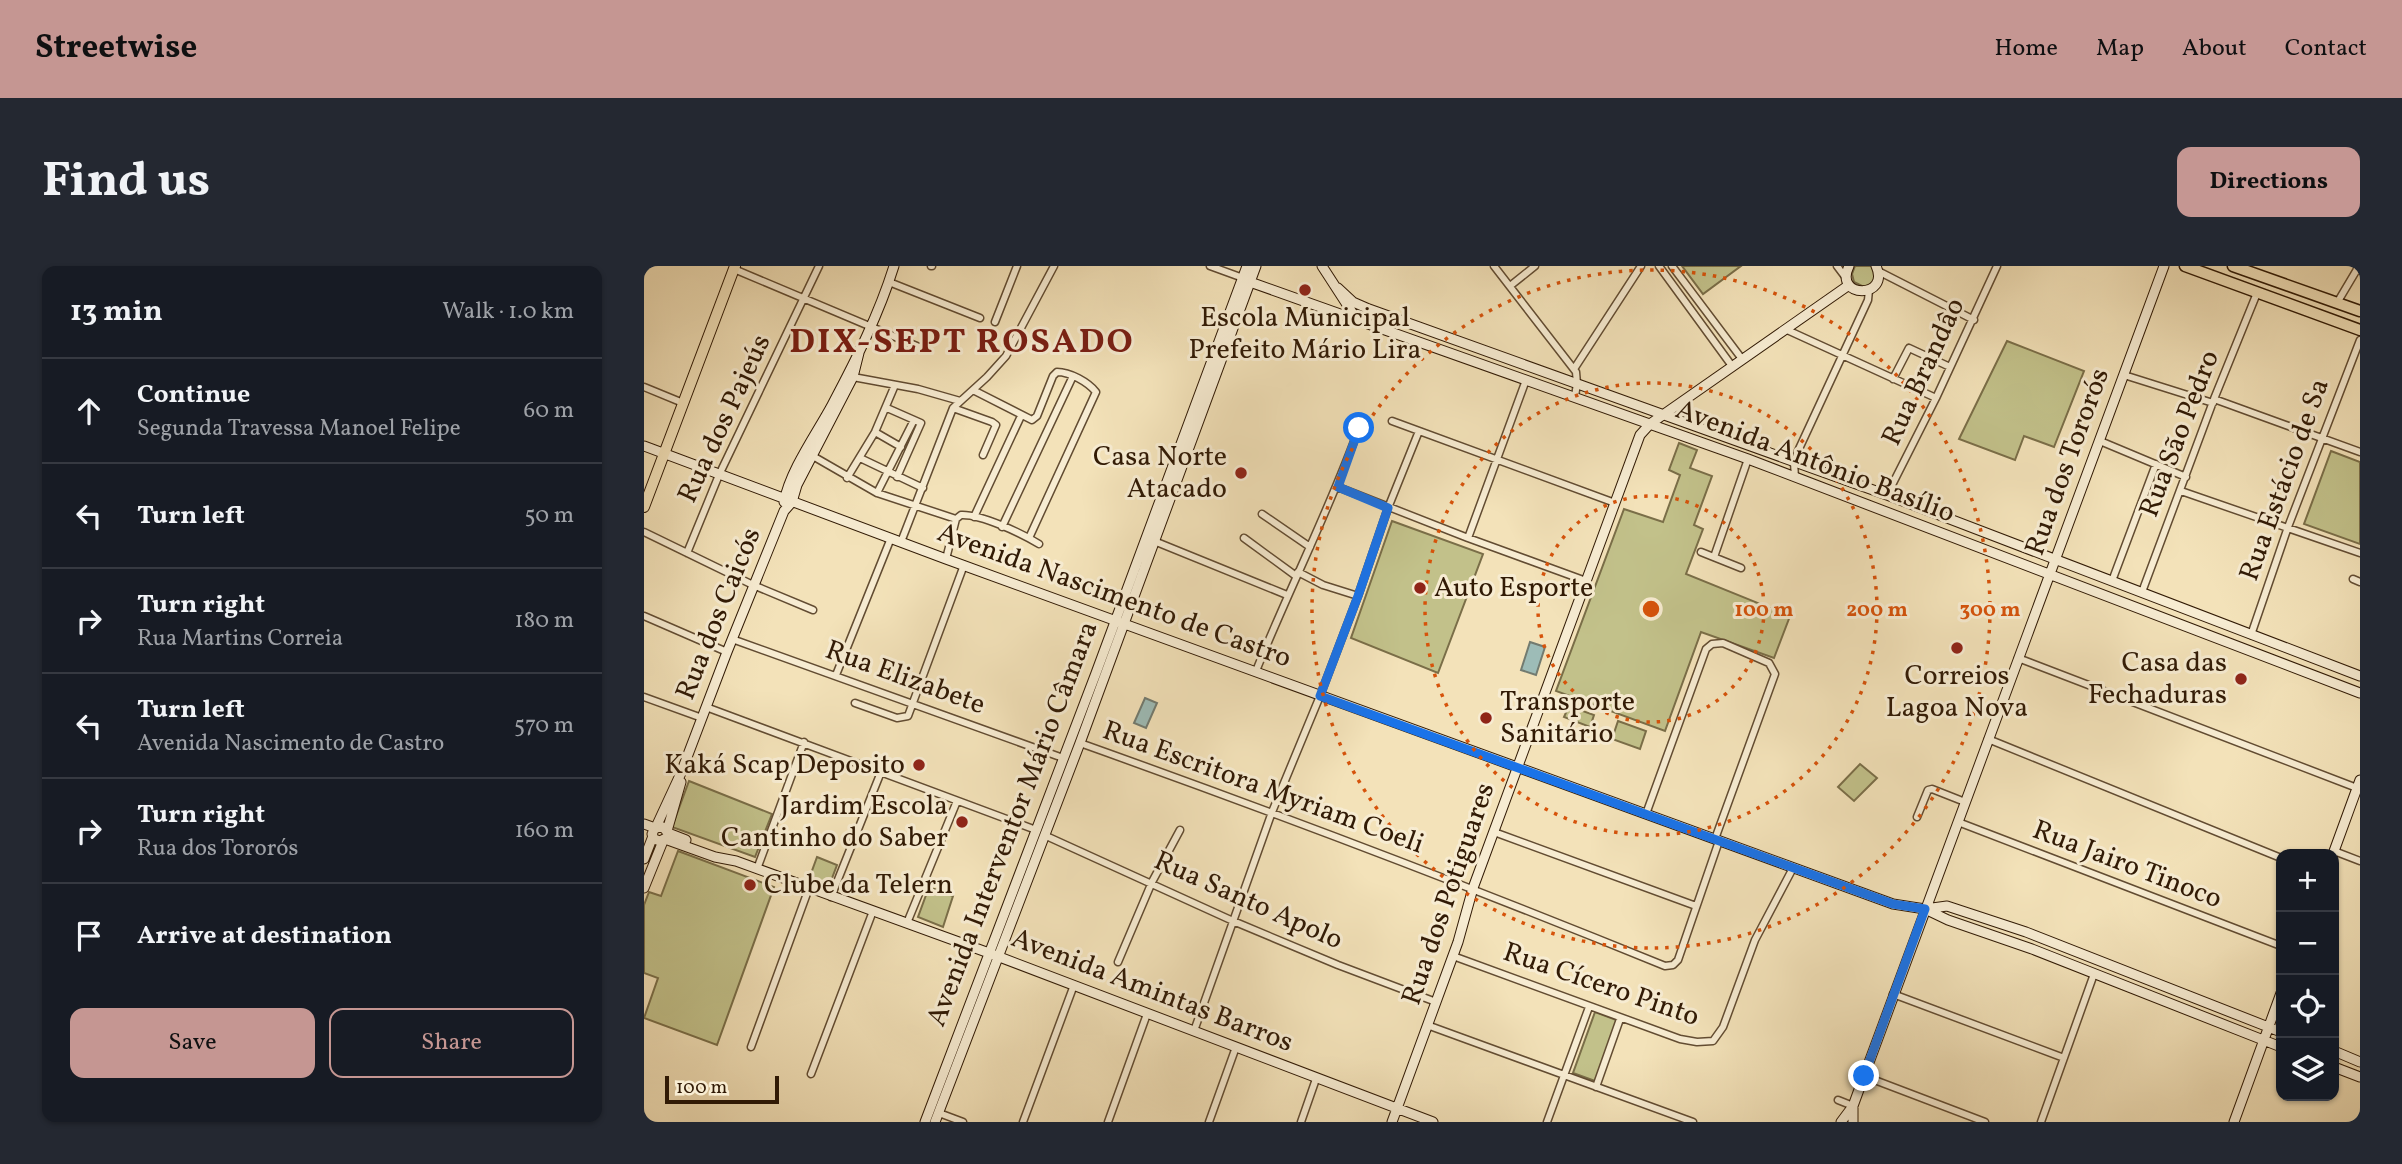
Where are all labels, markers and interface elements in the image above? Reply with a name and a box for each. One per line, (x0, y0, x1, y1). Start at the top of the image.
text: Streetwise (35, 26, 197, 72)
text: Home (1994, 32, 2058, 66)
text: Map (2096, 32, 2144, 66)
text: About (2182, 32, 2247, 66)
text: Contact (2285, 32, 2367, 66)
button: Directions (2177, 147, 2360, 217)
text: Find us (42, 148, 210, 217)
marker: Escola Municipal Prefeito Mário Lira (1297, 282, 1313, 298)
text: 13 min (70, 291, 163, 333)
street label: Rua Brandâo (1873, 292, 1975, 452)
text: Walk · 1.0 km (442, 296, 574, 328)
place label: Escola Municipal Prefeito Mário Lira (1188, 299, 1422, 370)
district label: DIX-SEPT ROSADO (789, 319, 1135, 367)
street label: Rua dos Pajeús (669, 328, 781, 510)
street label: Rua São Pedro (2130, 345, 2230, 523)
street label: Rua dos Tororós (2016, 363, 2120, 561)
street label: Rua Estácio de Sa (2230, 373, 2340, 587)
text: Continue (137, 377, 250, 413)
street label: Avenida Antônio Basílio (1670, 391, 1960, 533)
icon: ahead (70, 392, 108, 430)
text: 60 m (524, 395, 574, 427)
route start (1343, 412, 1374, 443)
text: Segunda Travessa Manoel Felipe (137, 413, 461, 445)
place label: Casa Norte Atacado (1093, 438, 1227, 509)
marker: Casa Norte Atacado (1233, 465, 1249, 481)
icon: left (70, 497, 108, 535)
text: Turn left (137, 498, 245, 534)
text: 50 m (525, 500, 574, 532)
street label: Avenida Nascimento de Castro (932, 514, 1296, 678)
street label: Rua dos Caicós (667, 522, 771, 706)
place label: Auto Esporte (1434, 569, 1593, 608)
marker: Auto Esporte (1412, 580, 1428, 596)
text: Turn right (137, 587, 265, 623)
text: 100 m (1734, 596, 1794, 625)
text: 200 m (1846, 596, 1908, 625)
text: 300 m (1960, 596, 2020, 625)
centre of rings (1639, 597, 1663, 621)
icon: right (70, 602, 108, 640)
text: 180 m (515, 605, 574, 637)
street label: Avenida Interventor Mário Câmara (918, 616, 1108, 1032)
text: Rua Martins Correia (137, 623, 343, 655)
street label: Rua Elizabete (820, 631, 990, 725)
marker: Correios Lagoa Nova (1949, 640, 1965, 656)
place label: Casa das Fechaduras (2088, 644, 2227, 715)
place label: Correios Lagoa Nova (1886, 657, 2028, 728)
marker: Casa das Fechaduras (2233, 671, 2249, 687)
place label: Transporte Sanitário (1500, 683, 1635, 754)
text: Turn left (137, 692, 245, 728)
icon: left (70, 707, 108, 745)
text: 570 m (514, 710, 574, 742)
marker: Transporte Sanitário (1478, 710, 1494, 726)
street label: Rua Escritora Myriam Coeli (1097, 712, 1429, 864)
text: Avenida Nascimento de Castro (137, 728, 444, 760)
place label: Kaká Scap Deposito (664, 746, 905, 785)
marker: Kaká Scap Deposito (911, 757, 927, 773)
street label: Rua dos Potiguares (1393, 778, 1505, 1010)
place label: Jardim Escola Cantinho do Saber (721, 787, 948, 858)
text: Turn right (137, 797, 265, 833)
street label: Rua Jairo Tinoco (2027, 811, 2227, 919)
icon: right (70, 812, 108, 850)
marker: Jardim Escola Cantinho do Saber (954, 814, 970, 830)
text: 160 m (515, 815, 574, 847)
text: Rua dos Tororós (137, 833, 298, 865)
street label: Rua Santo Apolo (1147, 842, 1349, 960)
map controls (2276, 849, 2339, 1101)
button: + (2276, 849, 2339, 912)
place label: Clube da Telern (764, 866, 953, 905)
marker: Clube da Telern (742, 877, 758, 893)
button: − (2276, 912, 2339, 975)
icon: arrive (70, 917, 108, 955)
text: Arrive at destination (137, 918, 392, 954)
street label: Avenida Amintas Barros (1005, 919, 1299, 1063)
street label: Rua Cícero Pinto (1498, 933, 1704, 1037)
button: locate (2276, 975, 2339, 1038)
button: Save (70, 1008, 315, 1078)
button: Share (329, 1008, 574, 1078)
button: layers (2276, 1038, 2339, 1101)
route end (1848, 1060, 1879, 1091)
scale bar (665, 1073, 779, 1105)
text: 100 m (676, 1075, 727, 1101)

